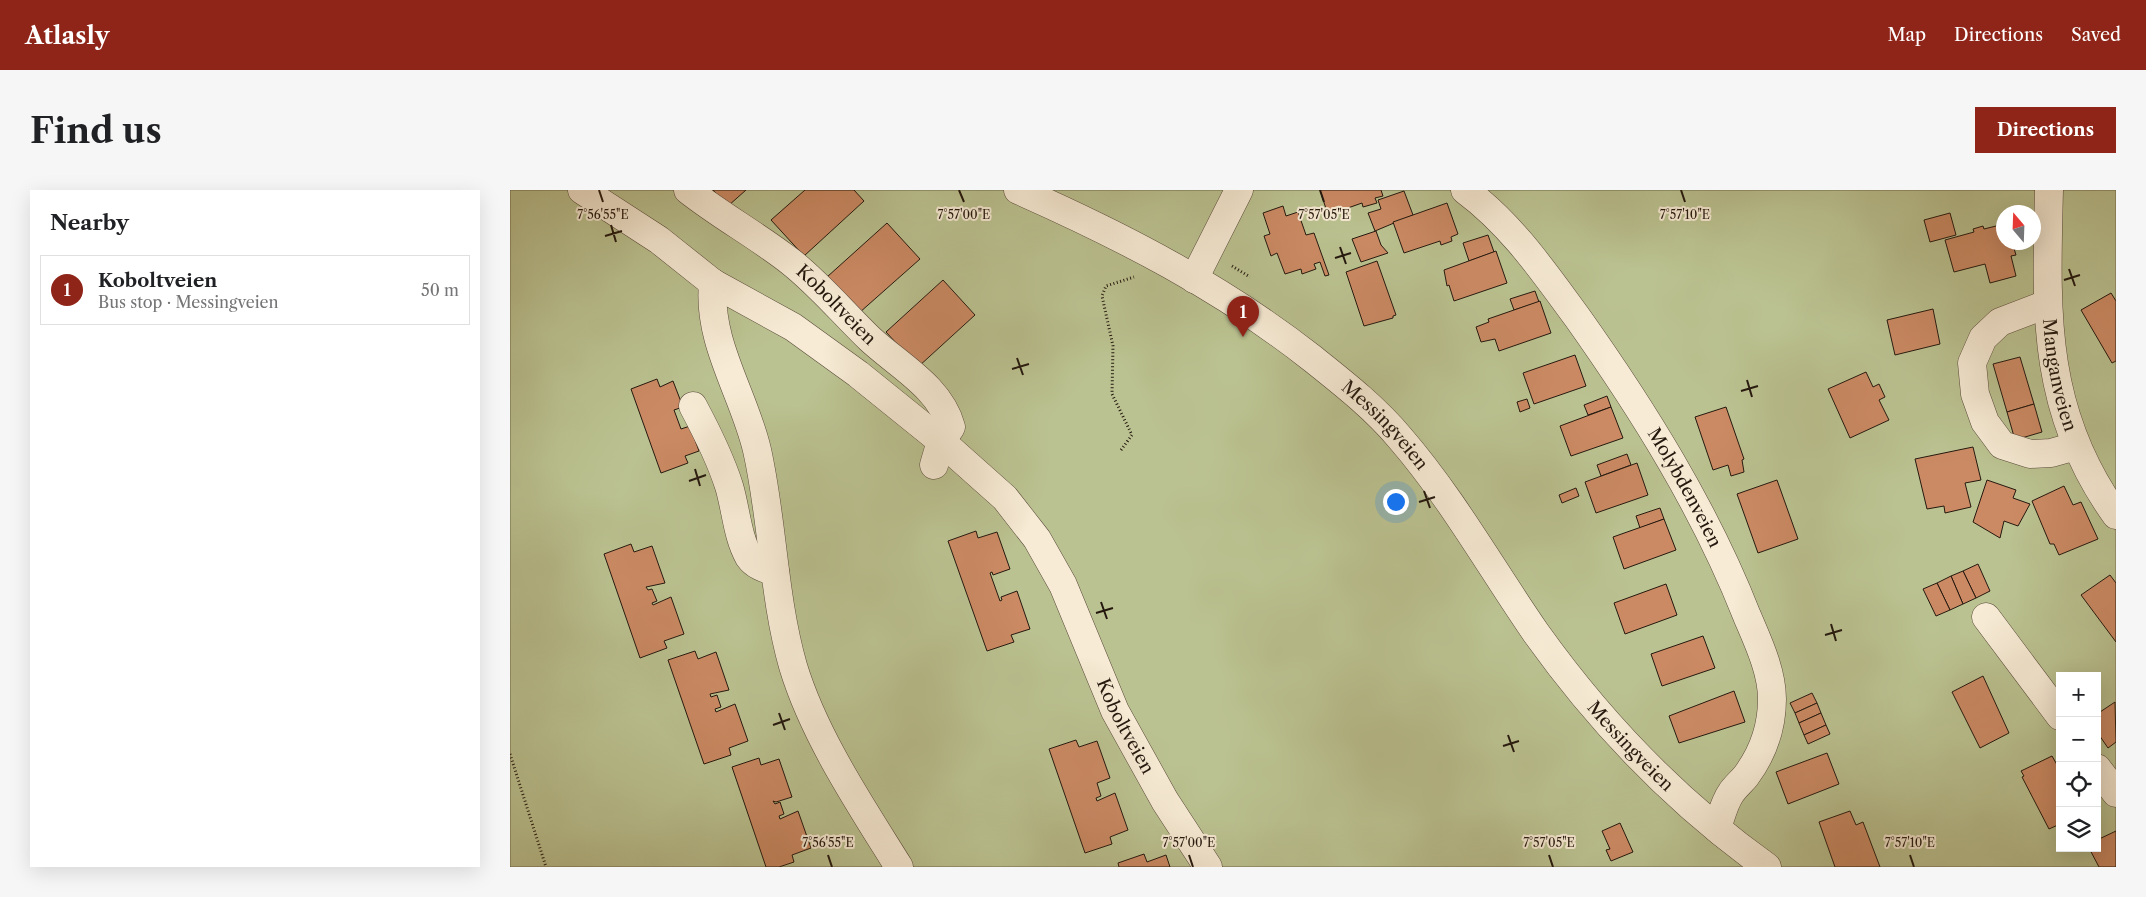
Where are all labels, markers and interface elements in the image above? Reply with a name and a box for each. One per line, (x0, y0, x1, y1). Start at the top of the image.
text: Atlasly (25, 21, 109, 50)
text: Map (1887, 24, 1926, 46)
text: Directions (1954, 24, 2043, 46)
text: Saved (2071, 24, 2121, 46)
button: Directions (1975, 107, 2116, 153)
text: Find us (30, 109, 162, 152)
north arrow (1996, 205, 2041, 250)
text: 7°56'55"E (577, 207, 629, 222)
text: 7°57'00"E (938, 207, 990, 222)
text: 7°57'05"E (1298, 207, 1350, 222)
text: 7°57'10"E (1660, 207, 1710, 222)
text: Nearby (50, 210, 129, 235)
street label: Koboltveien (792, 260, 881, 350)
text: Koboltveien (98, 269, 217, 292)
text: 1 (63, 280, 71, 300)
text: 50 m (421, 280, 459, 300)
text: Bus stop · Messingveien (98, 292, 279, 312)
pin: 1 (1227, 296, 1259, 337)
street label: Manganveien (2038, 318, 2081, 434)
street label: Messingveien (1337, 376, 1433, 475)
street label: Molybdenveien (1643, 424, 1726, 551)
your location (1383, 489, 1409, 515)
map controls (2056, 672, 2101, 852)
button: + (2056, 672, 2101, 717)
street label: Koboltveien (1092, 675, 1159, 778)
street label: Messingveien (1582, 697, 1678, 796)
button: − (2056, 717, 2101, 762)
button: locate (2056, 762, 2101, 807)
button: layers (2056, 807, 2101, 852)
text: 7°56'55"E (802, 835, 854, 850)
text: 7°57'00"E (1163, 835, 1215, 850)
text: 7°57'05"E (1523, 835, 1575, 850)
text: 7°57'10"E (1885, 835, 1935, 850)

